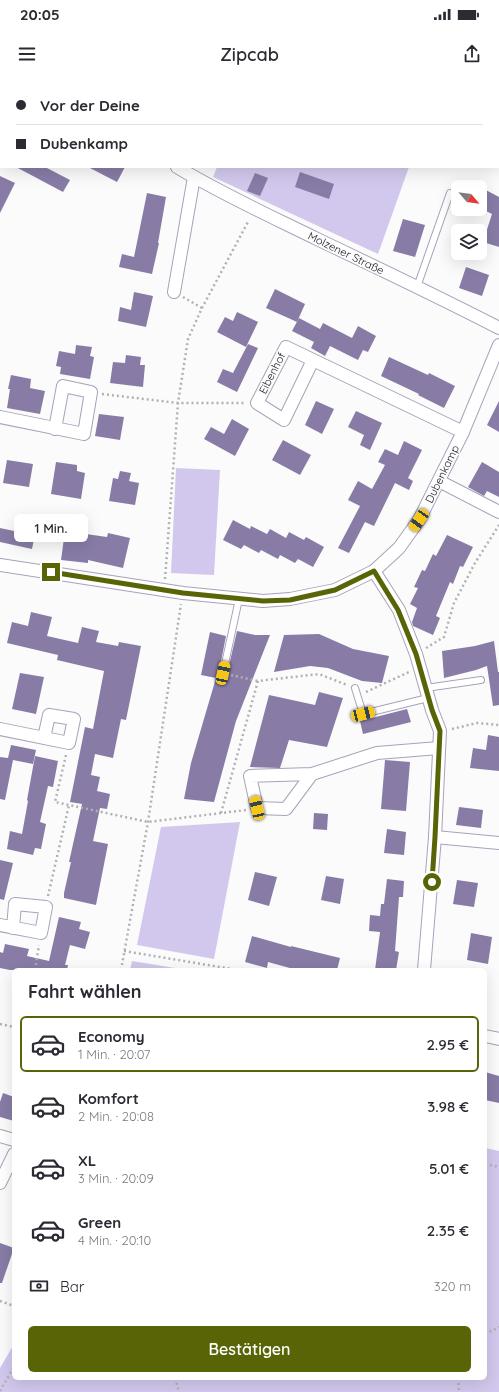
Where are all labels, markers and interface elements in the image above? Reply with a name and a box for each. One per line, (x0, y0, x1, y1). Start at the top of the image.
text: 20:05 (20, 5, 60, 24)
icon: menu (16, 43, 38, 65)
text: Zipcab (220, 43, 279, 66)
icon: share (461, 43, 483, 65)
text: Vor der Deine (40, 96, 140, 115)
text: Dubenkamp (40, 134, 128, 153)
north arrow (451, 180, 487, 216)
map controls (451, 180, 487, 260)
button: layers (451, 224, 487, 260)
street label: Molzener Straße (306, 229, 386, 277)
street label: Eibenhof (256, 350, 288, 396)
street label: Dubenkamp (422, 442, 462, 505)
car (407, 507, 431, 533)
callout: 1 Min. (14, 514, 88, 542)
text: 1 Min. (35, 520, 67, 536)
route end (42, 563, 60, 581)
car (215, 660, 231, 686)
car (350, 705, 376, 723)
car (248, 795, 266, 821)
route start (423, 873, 441, 891)
text: Fahrt wählen (28, 980, 142, 1003)
icon: car (30, 1026, 66, 1062)
text: Economy (78, 1027, 145, 1046)
text: 2.95 € (426, 1035, 469, 1054)
text: 1 Min. · 20:07 (78, 1046, 150, 1062)
icon: car (30, 1088, 66, 1124)
text: Komfort (78, 1089, 139, 1108)
text: 3.98 € (427, 1097, 469, 1116)
text: 2 Min. · 20:08 (78, 1108, 154, 1124)
icon: car (30, 1150, 66, 1186)
text: XL (78, 1151, 96, 1170)
text: 5.01 € (429, 1159, 469, 1178)
text: 3 Min. · 20:09 (78, 1170, 154, 1186)
icon: car (30, 1212, 66, 1248)
text: Green (78, 1213, 121, 1232)
text: 2.35 € (427, 1221, 469, 1240)
text: 4 Min. · 20:10 (78, 1232, 151, 1248)
icon: cash (28, 1275, 50, 1297)
text: Bar (60, 1277, 85, 1296)
text: 320 m (434, 1278, 471, 1294)
button: Bestätigen (28, 1326, 471, 1372)

